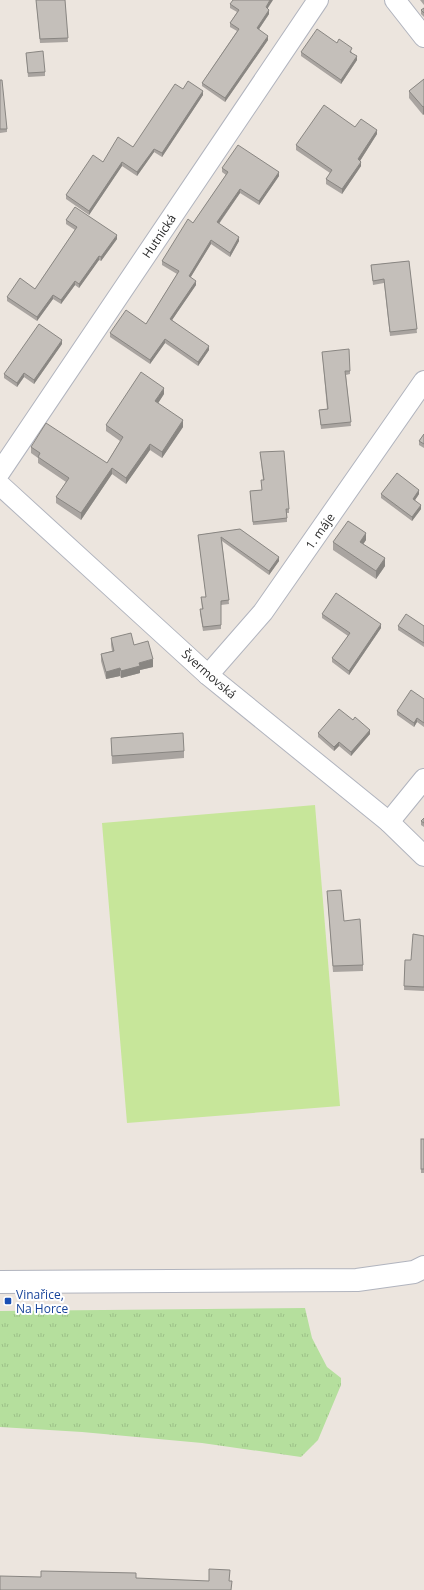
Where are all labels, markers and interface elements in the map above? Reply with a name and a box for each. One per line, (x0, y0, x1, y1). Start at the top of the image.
street label: Hutnická (138, 211, 180, 261)
street label: 1. máje (301, 509, 339, 553)
street label: Švermovská (178, 646, 240, 702)
place label: Vinařice, Na Horce (16, 1286, 69, 1317)
marker: Vinařice, Na Horce (3, 1296, 13, 1306)

